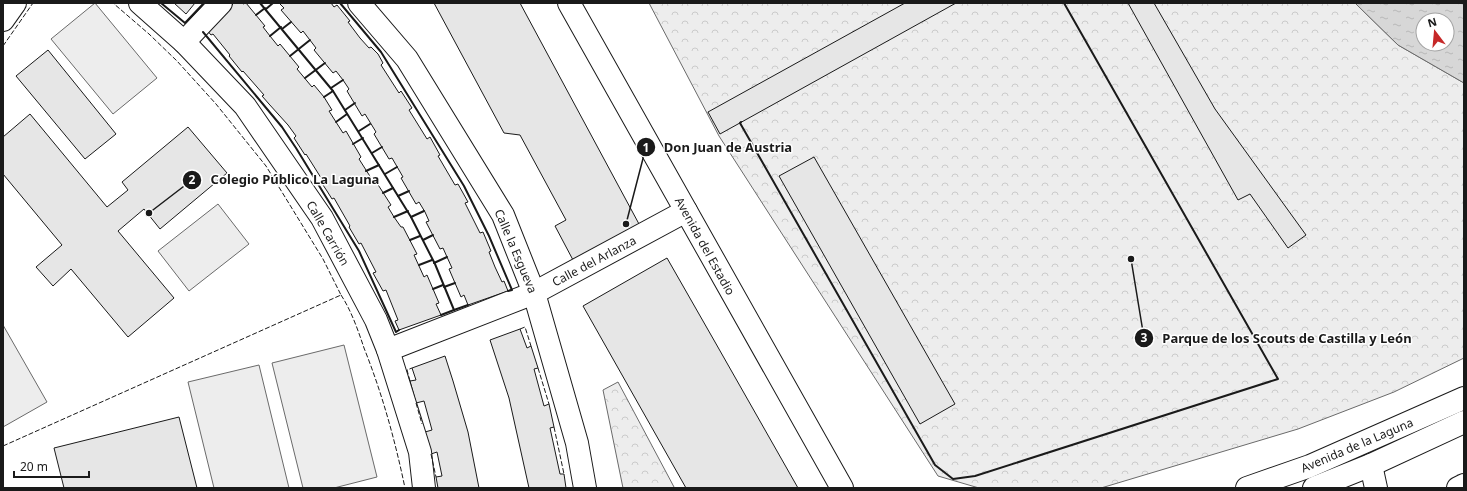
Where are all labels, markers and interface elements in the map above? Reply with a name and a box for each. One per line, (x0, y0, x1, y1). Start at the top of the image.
north arrow (1415, 12, 1455, 52)
text: N (1426, 13, 1438, 30)
callout: Don Juan de Austria (636, 135, 800, 160)
text: Don Juan de Austria (664, 138, 792, 156)
text: 1 (643, 139, 649, 156)
callout: Colegio Público La Laguna (182, 167, 387, 192)
text: Colegio Público La Laguna (211, 170, 379, 188)
text: 2 (189, 171, 196, 188)
street label: Avenida del Estadio (671, 194, 739, 298)
street label: Calle Carrión (303, 197, 353, 269)
street label: Calle la Esgueva (491, 206, 541, 296)
street label: Calle del Arlanza (549, 232, 639, 290)
callout: Parque de los Scouts de Castilla y León (1134, 325, 1419, 350)
text: 3 (1141, 329, 1148, 346)
text: Parque de los Scouts de Castilla y León (1162, 329, 1412, 347)
street label: Avenida de la Laguna (1298, 414, 1416, 476)
scale bar (14, 453, 89, 479)
text: 20 m (20, 458, 48, 475)

